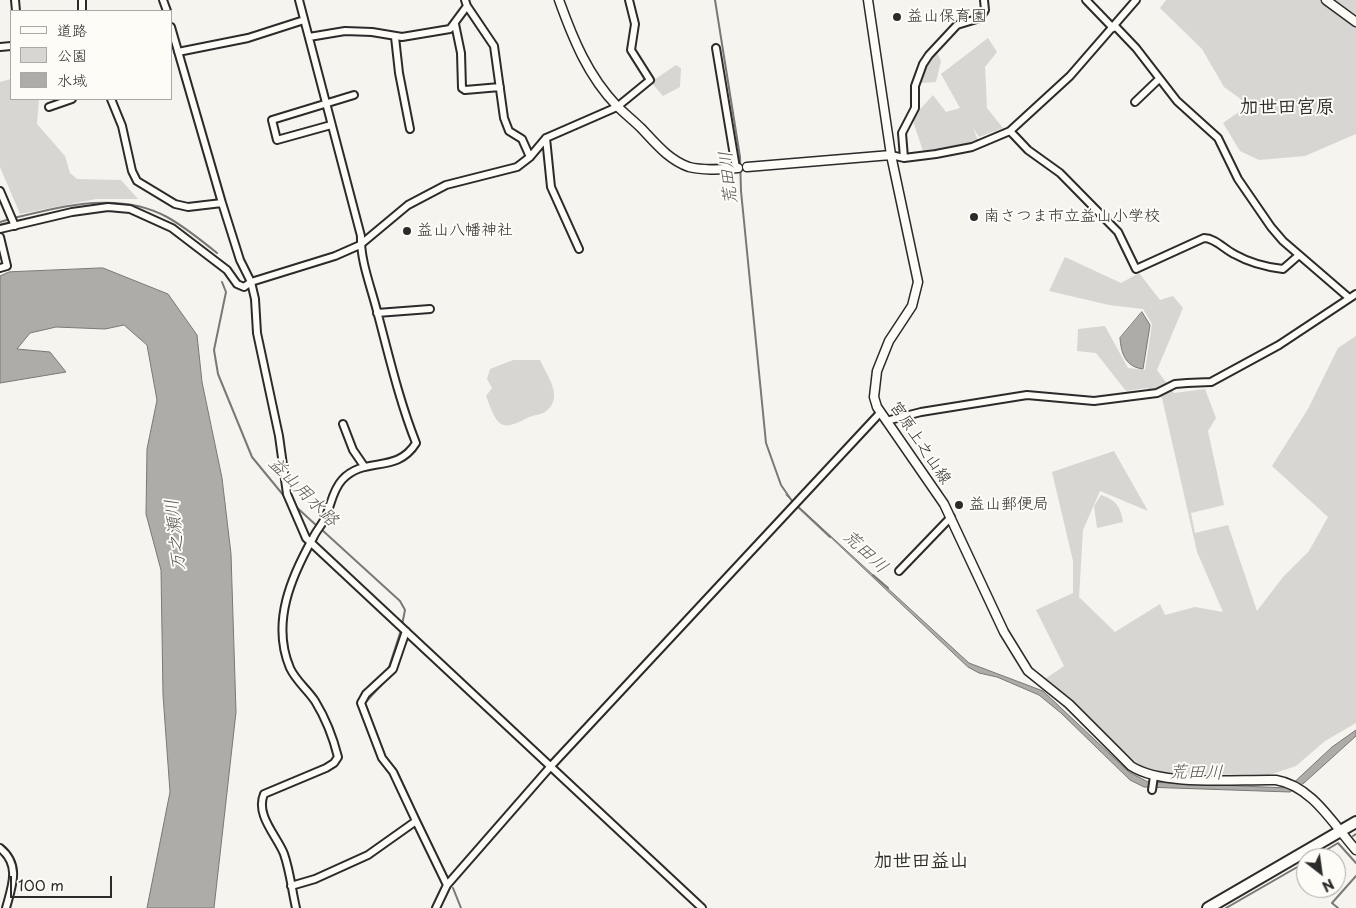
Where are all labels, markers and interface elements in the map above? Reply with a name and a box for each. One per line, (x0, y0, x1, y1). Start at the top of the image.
place label: 益山保育園 (907, 7, 987, 27)
legend (10, 10, 172, 100)
marker: 益山保育園 (891, 11, 903, 23)
text: 道路 (57, 18, 87, 41)
text: 公園 (57, 43, 87, 66)
text: 水域 (57, 68, 87, 91)
district label: 加世田宮原 (1240, 97, 1334, 119)
water label: 荒田川 (715, 150, 743, 206)
place label: 南さつま市立益山小学校 (984, 207, 1160, 227)
marker: 南さつま市立益山小学校 (968, 211, 980, 223)
place label: 益山八幡神社 (417, 221, 513, 241)
marker: 益山八幡神社 (401, 225, 413, 237)
street label: 宮原上之山線 (885, 398, 955, 488)
water label: 益山用水路 (264, 453, 342, 531)
place label: 益山郵便局 (969, 495, 1049, 515)
water label: 万之瀬川 (161, 498, 191, 572)
marker: 益山郵便局 (953, 499, 965, 511)
water label: 荒田川 (838, 526, 892, 578)
water label: 荒田川 (1169, 762, 1223, 784)
north arrow (1296, 848, 1346, 898)
district label: 加世田益山 (874, 851, 968, 873)
scale bar (12, 866, 115, 898)
text: 100 m (18, 873, 64, 896)
text: N (1318, 874, 1338, 897)

